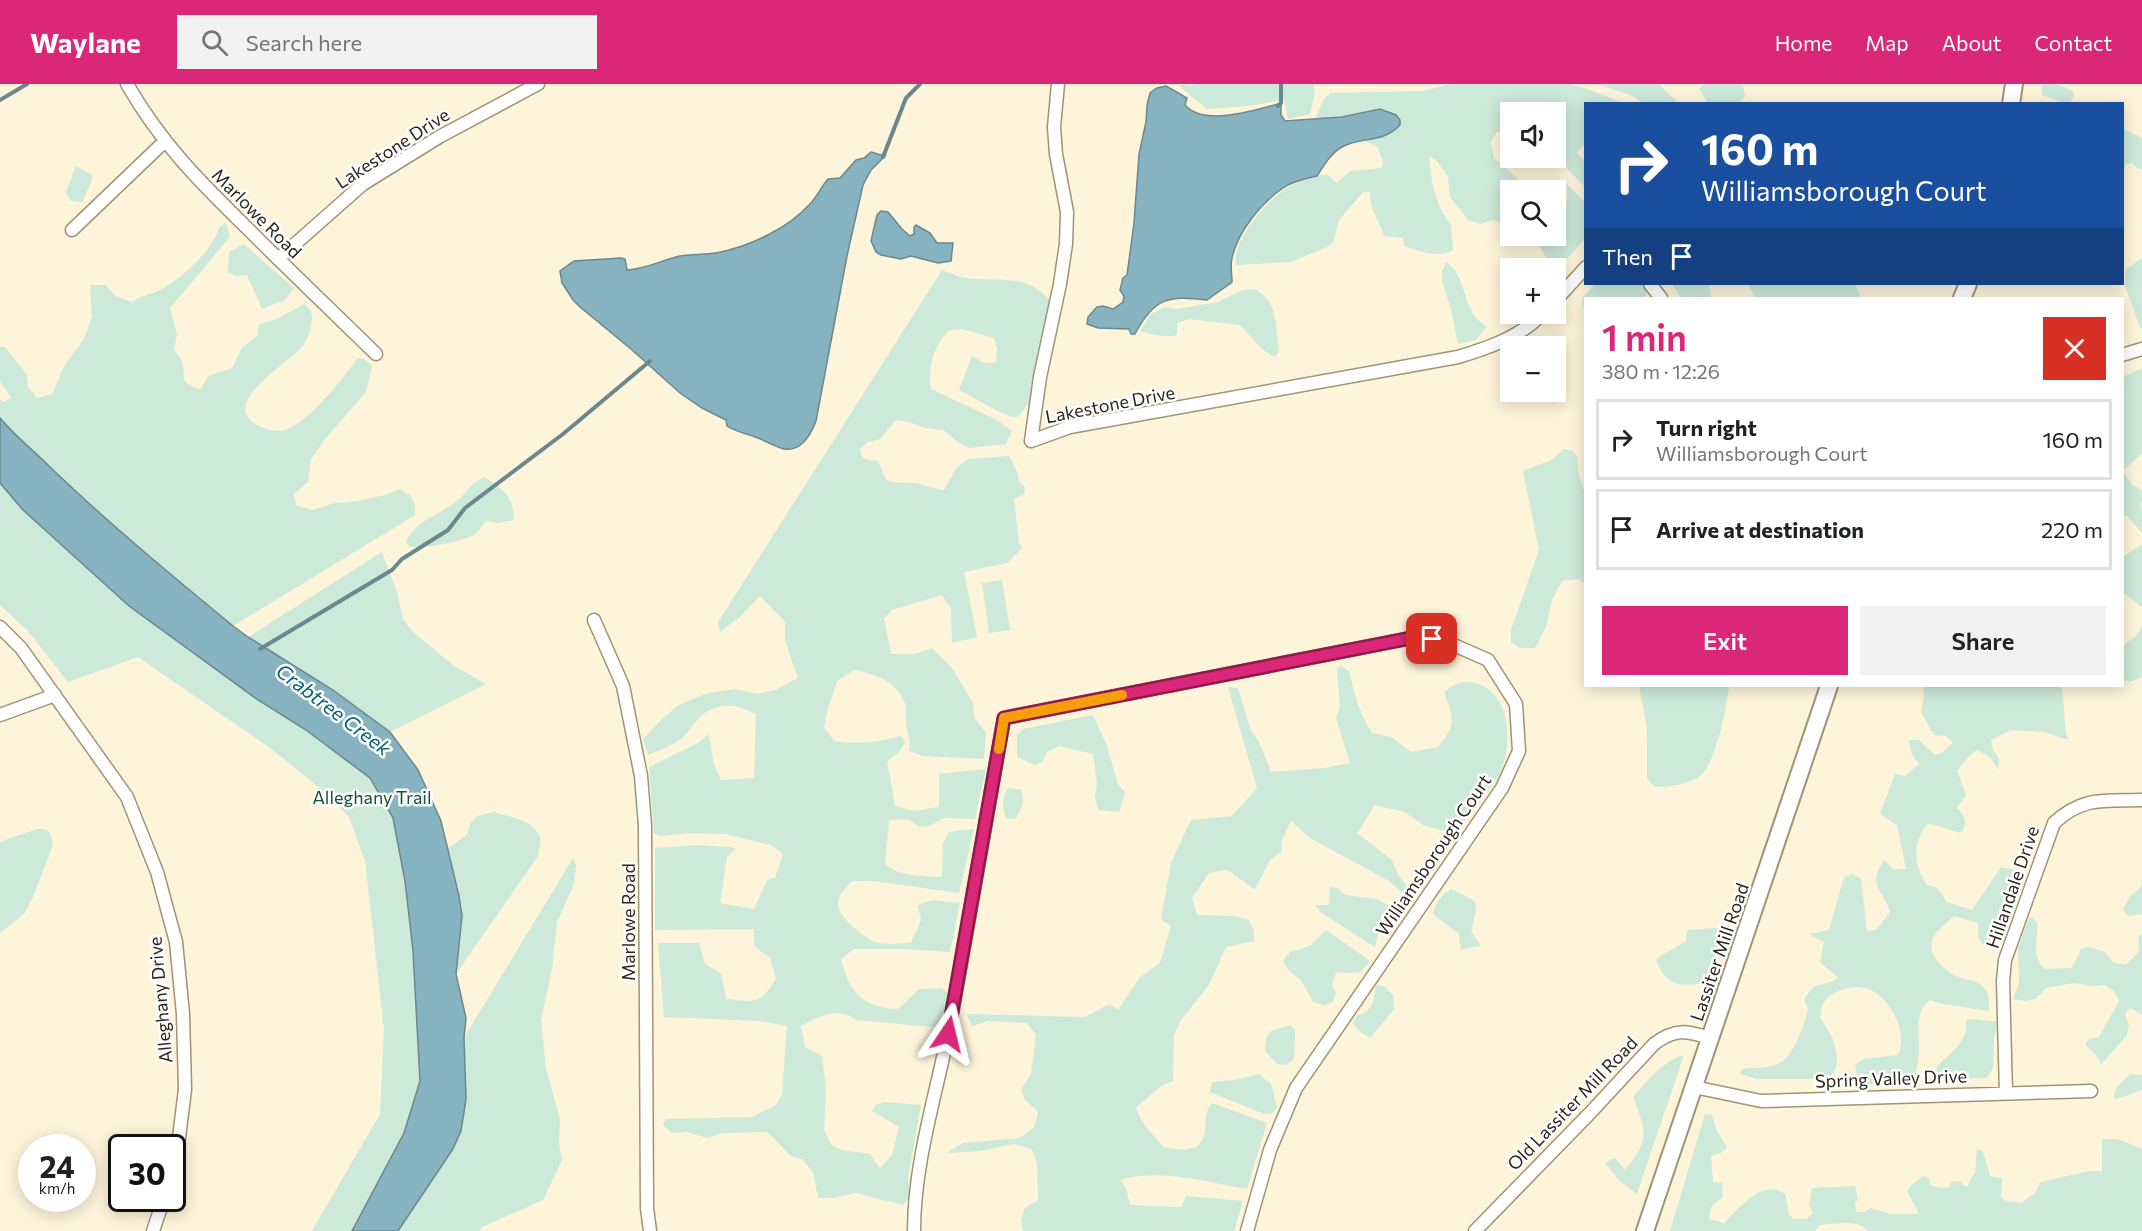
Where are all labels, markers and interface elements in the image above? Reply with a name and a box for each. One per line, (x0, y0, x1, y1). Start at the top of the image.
search box (177, 15, 597, 69)
text: Waylane (30, 25, 141, 59)
icon: search (198, 26, 231, 59)
text: Search here (246, 29, 362, 56)
text: Home (1775, 30, 1832, 55)
text: Map (1865, 30, 1909, 55)
text: About (1942, 30, 2001, 55)
text: Contact (2034, 30, 2112, 55)
map controls (1500, 102, 1566, 402)
button: sound (1500, 102, 1566, 168)
street label: Lakestone Drive (331, 103, 453, 193)
text: 160 m (1701, 122, 1819, 174)
icon: right (1602, 126, 1680, 204)
street label: Marlowe Road (208, 164, 306, 262)
text: Williamsborough Court (1701, 174, 1987, 207)
button: search (1500, 180, 1566, 246)
icon: arrive (1665, 240, 1698, 273)
text: Then (1602, 243, 1653, 270)
button: + (1500, 258, 1566, 324)
text: 1 min (1602, 314, 1687, 358)
button: close (2043, 317, 2106, 380)
button: − (1500, 336, 1566, 402)
text: 380 m · 12:26 (1602, 359, 1720, 383)
street label: Lakestone Drive (1043, 381, 1177, 427)
text: Turn right (1656, 414, 1757, 441)
icon: right (1605, 423, 1638, 456)
text: 160 m (2042, 426, 2103, 453)
text: Williamsborough Court (1656, 441, 1868, 465)
icon: arrive (1605, 513, 1638, 546)
text: Arrive at destination (1656, 516, 1864, 543)
text: 220 m (2041, 516, 2103, 543)
button: Exit (1602, 606, 1848, 675)
button: Share (1860, 606, 2106, 675)
pin (1406, 613, 1457, 664)
icon: arrive (1415, 622, 1448, 655)
water label: Crabtree Creek (272, 658, 397, 761)
street label: Williamsborough Court (1371, 770, 1495, 940)
park label: Alleghany Trail (312, 786, 432, 808)
street label: Hillandale Drive (1981, 823, 2043, 951)
street label: Marlowe Road (617, 863, 639, 981)
street label: Lassiter Mill Road (1685, 880, 1753, 1024)
street label: Alleghany Drive (144, 936, 176, 1064)
position arrow (916, 1002, 980, 1066)
street label: Old Lassiter Mill Road (1502, 1031, 1642, 1175)
street label: Spring Valley Drive (1815, 1064, 1967, 1092)
speed limit sign: 30 (108, 1134, 186, 1212)
text: 24 (39, 1147, 75, 1184)
text: km/h (39, 1179, 75, 1197)

